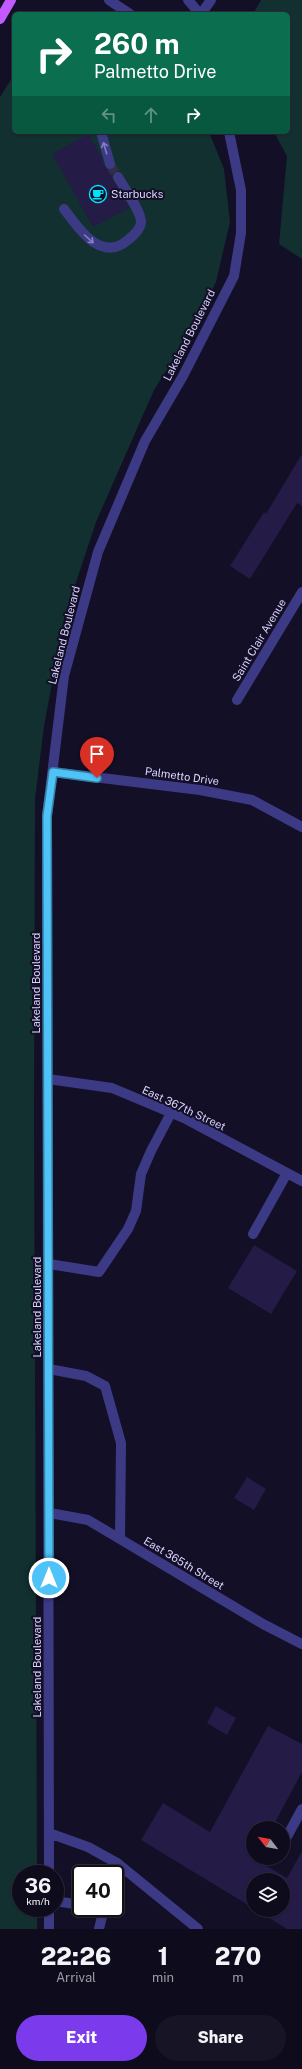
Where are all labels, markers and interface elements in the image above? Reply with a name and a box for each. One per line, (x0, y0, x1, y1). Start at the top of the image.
text: 260 m (94, 27, 180, 60)
icon: right (28, 28, 80, 80)
text: Palmetto Drive (94, 61, 216, 82)
icon: left (98, 104, 120, 126)
icon: ahead (140, 104, 162, 126)
icon: right (182, 104, 204, 126)
one-way arrow (101, 142, 108, 155)
cafe icon: Starbucks (88, 184, 108, 204)
place label: Starbucks (111, 188, 164, 200)
one-way arrow (84, 234, 94, 243)
street label: Lakeland Boulevard (161, 287, 217, 383)
street label: Lakeland Boulevard (46, 585, 82, 685)
street label: Saint Clair Avenue (230, 597, 288, 683)
pin (80, 737, 114, 778)
icon: arrive (86, 743, 108, 765)
street label: Palmetto Drive (144, 765, 220, 787)
street label: Lakeland Boulevard (30, 933, 42, 1033)
street label: East 367th Street (140, 1083, 228, 1133)
street label: Lakeland Boulevard (31, 1257, 43, 1357)
street label: East 365th Street (142, 1534, 226, 1592)
position arrow (28, 1557, 70, 1599)
street label: Lakeland Boulevard (31, 1617, 43, 1717)
north arrow (246, 1821, 290, 1865)
map controls (246, 1821, 290, 1917)
speed limit sign: 40 (72, 1865, 124, 1917)
button: layers (246, 1873, 290, 1917)
text: 36 (25, 1874, 51, 1898)
text: km/h (26, 1895, 50, 1907)
text: 22:26 (41, 1942, 111, 1970)
text: 1 (158, 1942, 168, 1970)
text: 270 (215, 1942, 261, 1970)
text: Arrival (56, 1970, 96, 1985)
text: min (152, 1970, 174, 1985)
text: m (232, 1970, 244, 1985)
button: Exit (16, 2015, 147, 2061)
button: Share (155, 2015, 286, 2061)

